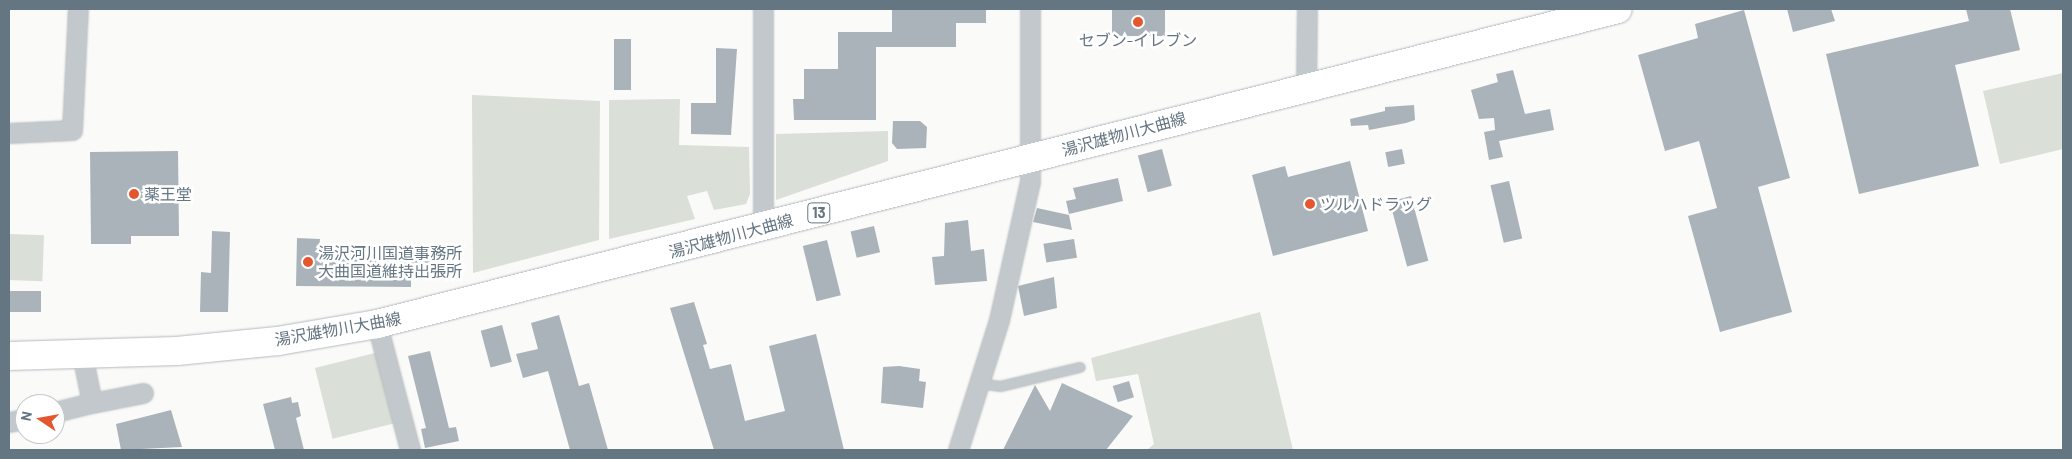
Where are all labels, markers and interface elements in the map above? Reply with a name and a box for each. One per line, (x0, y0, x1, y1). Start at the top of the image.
marker: セブン-イレブン (1132, 16, 1144, 28)
place label: セブン-イレブン (1079, 30, 1197, 50)
street label: 湯沢雄物川大曲線 (1060, 108, 1188, 160)
place label: 薬王堂 (144, 184, 192, 204)
marker: 薬王堂 (128, 188, 140, 200)
place label: ツルハドラッグ (1320, 194, 1432, 214)
marker: ツルハドラッグ (1304, 198, 1316, 210)
road number: 13 (806, 200, 832, 226)
street label: 湯沢雄物川大曲線 (667, 210, 795, 262)
place label: 湯沢河川国道事務所 大曲国道維持出張所 (318, 243, 462, 281)
marker: 湯沢河川国道事務所 大曲国道維持出張所 (302, 256, 314, 268)
street label: 湯沢雄物川大曲線 (273, 308, 403, 350)
north arrow (15, 394, 65, 444)
text: N (17, 410, 35, 422)

